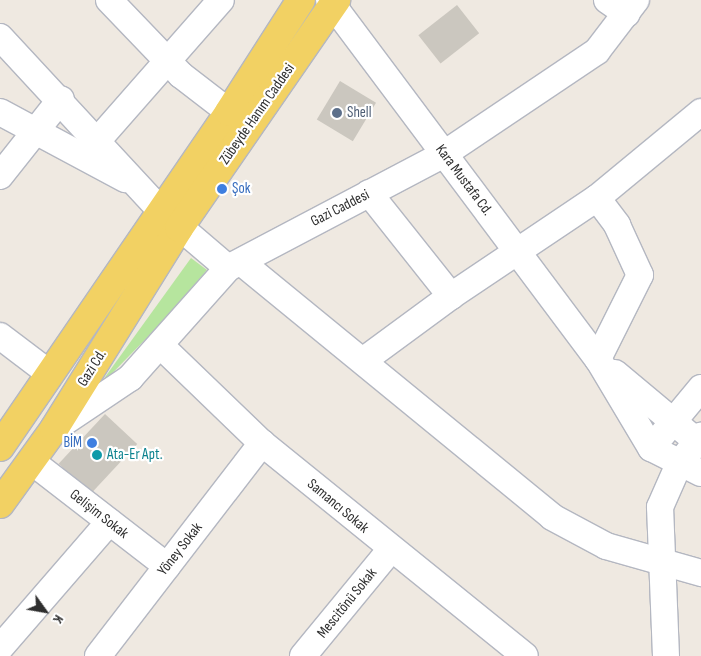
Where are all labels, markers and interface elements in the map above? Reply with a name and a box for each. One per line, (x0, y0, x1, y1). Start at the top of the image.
street label: Zübeyde Hanım Caddesi (216, 60, 298, 168)
place label: Shell (347, 104, 371, 122)
marker: Shell (331, 107, 343, 119)
street label: Kara Mustafa Cd. (432, 141, 496, 219)
place label: Şok (232, 180, 250, 198)
marker: Şok (216, 183, 228, 195)
street label: Gazi Caddesi (308, 186, 372, 230)
street label: Gazi Cd. (74, 346, 110, 390)
place label: BİM (63, 434, 82, 452)
marker: BİM (86, 437, 98, 449)
place label: Ata-Er Apt. (107, 446, 163, 464)
marker: Ata-Er Apt. (91, 449, 103, 461)
street label: Samancı Sokak (303, 475, 373, 537)
street label: Gelişim Sokak (66, 486, 132, 542)
street label: Yöney Sokak (154, 519, 206, 579)
street label: Mescitönü Sokak (313, 564, 381, 642)
north arrow (20, 586, 70, 636)
text: K (49, 612, 67, 627)

